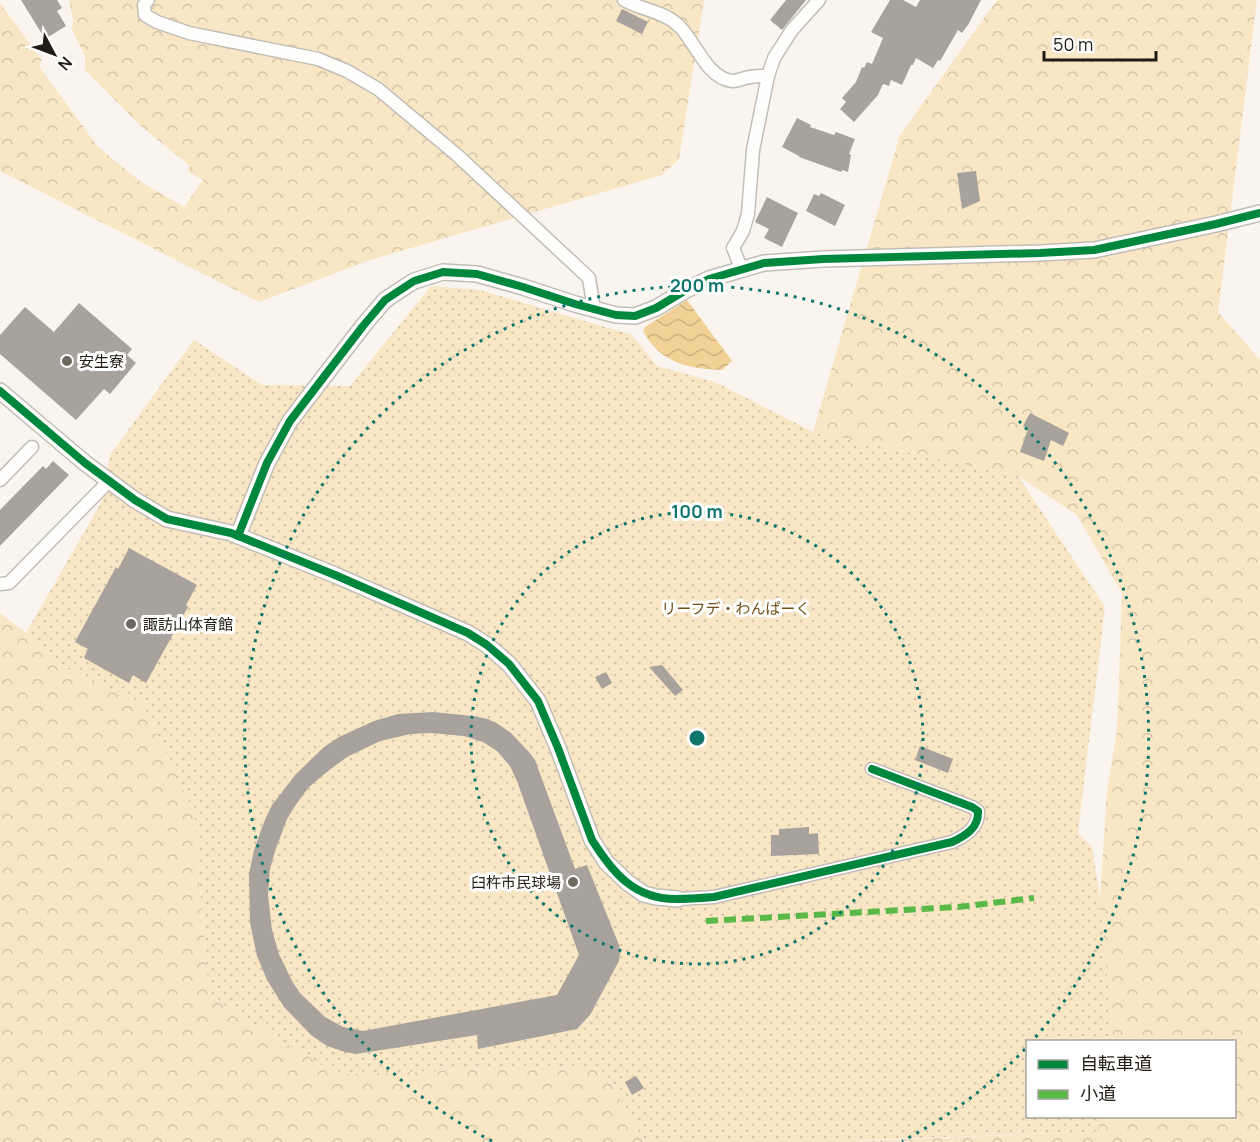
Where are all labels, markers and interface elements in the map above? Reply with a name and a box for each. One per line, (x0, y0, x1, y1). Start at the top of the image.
north arrow (24, 24, 84, 84)
scale bar (1044, 24, 1156, 62)
text: 50 m (1053, 32, 1093, 56)
text: N (53, 52, 77, 75)
text: 200 m (670, 273, 724, 297)
place label: 安生寮 (79, 351, 124, 372)
marker: 安生寮 (60, 354, 74, 368)
text: 100 m (671, 499, 723, 523)
park label: リーフデ・わんぱーく (661, 598, 811, 619)
place label: 諏訪山体育館 (143, 614, 233, 635)
marker: 諏訪山体育館 (124, 617, 138, 631)
centre of rings (687, 728, 707, 748)
place label: 臼杵市民球場 (471, 872, 561, 893)
marker: 臼杵市民球場 (566, 875, 580, 889)
legend (1026, 1040, 1236, 1118)
text: 自転車道 (1080, 1051, 1152, 1075)
text: 小道 (1080, 1081, 1116, 1105)

